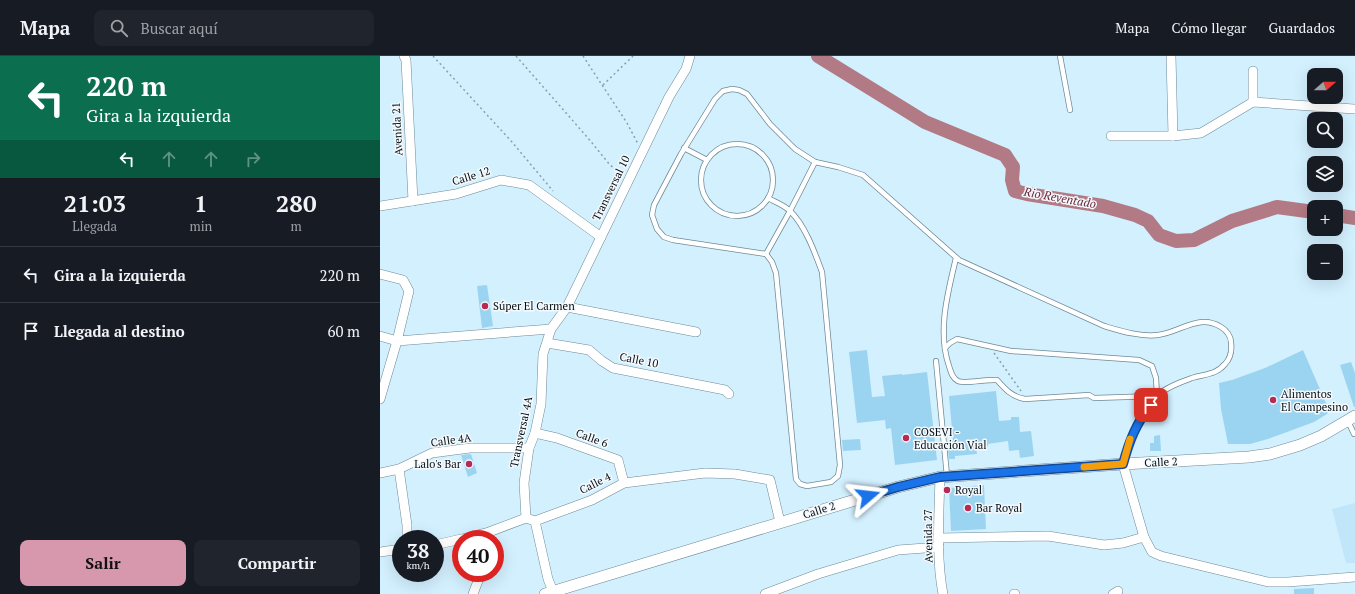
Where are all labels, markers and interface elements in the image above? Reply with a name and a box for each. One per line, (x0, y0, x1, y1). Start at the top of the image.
search box (94, 10, 374, 46)
text: Mapa (20, 15, 70, 40)
icon: search (108, 17, 130, 39)
text: Buscar aquí (140, 18, 218, 38)
text: Mapa (1115, 18, 1150, 37)
text: Cómo llegar (1172, 18, 1246, 37)
text: Guardados (1268, 18, 1335, 37)
text: 220 m (86, 67, 167, 104)
north arrow (1307, 68, 1343, 104)
map controls (1307, 68, 1343, 280)
icon: left (20, 72, 72, 124)
street label: Avenida 21 (389, 102, 405, 156)
text: Gira a la izquierda (86, 103, 231, 127)
button: search (1307, 112, 1343, 148)
icon: left (116, 148, 138, 170)
icon: ahead (158, 148, 180, 170)
icon: ahead (200, 148, 222, 170)
icon: right (242, 148, 264, 170)
street label: Transversal 10 (589, 153, 633, 223)
button: layers (1307, 156, 1343, 192)
street label: Calle 12 (450, 164, 492, 188)
water label: Rio Reventado (1022, 184, 1097, 211)
text: 21:03 (63, 187, 126, 219)
text: 1 (194, 187, 208, 219)
text: 280 (276, 187, 316, 219)
button: + (1307, 200, 1343, 236)
text: Llegada (72, 217, 117, 235)
text: min (189, 217, 212, 235)
text: m (291, 217, 302, 235)
button: − (1307, 244, 1343, 280)
icon: left (20, 264, 42, 286)
text: Gira a la izquierda (54, 265, 186, 285)
text: 220 m (319, 265, 360, 285)
place label: Súper El Carmen (493, 299, 575, 313)
marker: Súper El Carmen (480, 301, 490, 311)
icon: arrive (20, 320, 42, 342)
text: Llegada al destino (54, 321, 185, 341)
text: 60 m (327, 321, 360, 341)
street label: Calle 10 (618, 349, 660, 371)
place label: Alimentos El Campesino (1281, 387, 1348, 414)
pin (1134, 388, 1168, 422)
icon: arrive (1140, 394, 1162, 416)
street label: Transversal 4A (507, 395, 535, 469)
marker: Alimentos El Campesino (1268, 395, 1278, 405)
place label: COSEVI - Educación Vial (914, 425, 987, 452)
street label: Calle 6 (574, 426, 610, 450)
street label: Calle 4A (430, 430, 473, 450)
marker: COSEVI - Educación Vial (901, 433, 911, 443)
street label: Calle 2 (1144, 454, 1178, 470)
place label: Lalo's Bar (414, 457, 462, 471)
marker: Lalo's Bar (464, 459, 474, 469)
street label: Calle 4 (577, 469, 613, 497)
position arrow (847, 475, 889, 517)
place label: Royal (955, 483, 982, 497)
marker: Royal (942, 485, 952, 495)
street label: Calle 2 (801, 498, 837, 522)
place label: Bar Royal (976, 501, 1022, 515)
marker: Bar Royal (963, 503, 973, 513)
street label: Avenida 27 (921, 509, 935, 563)
speed limit sign: 40 (452, 530, 504, 582)
text: 38 (407, 537, 429, 564)
button: Salir (20, 540, 186, 586)
button: Compartir (194, 540, 360, 586)
text: km/h (406, 559, 430, 572)

